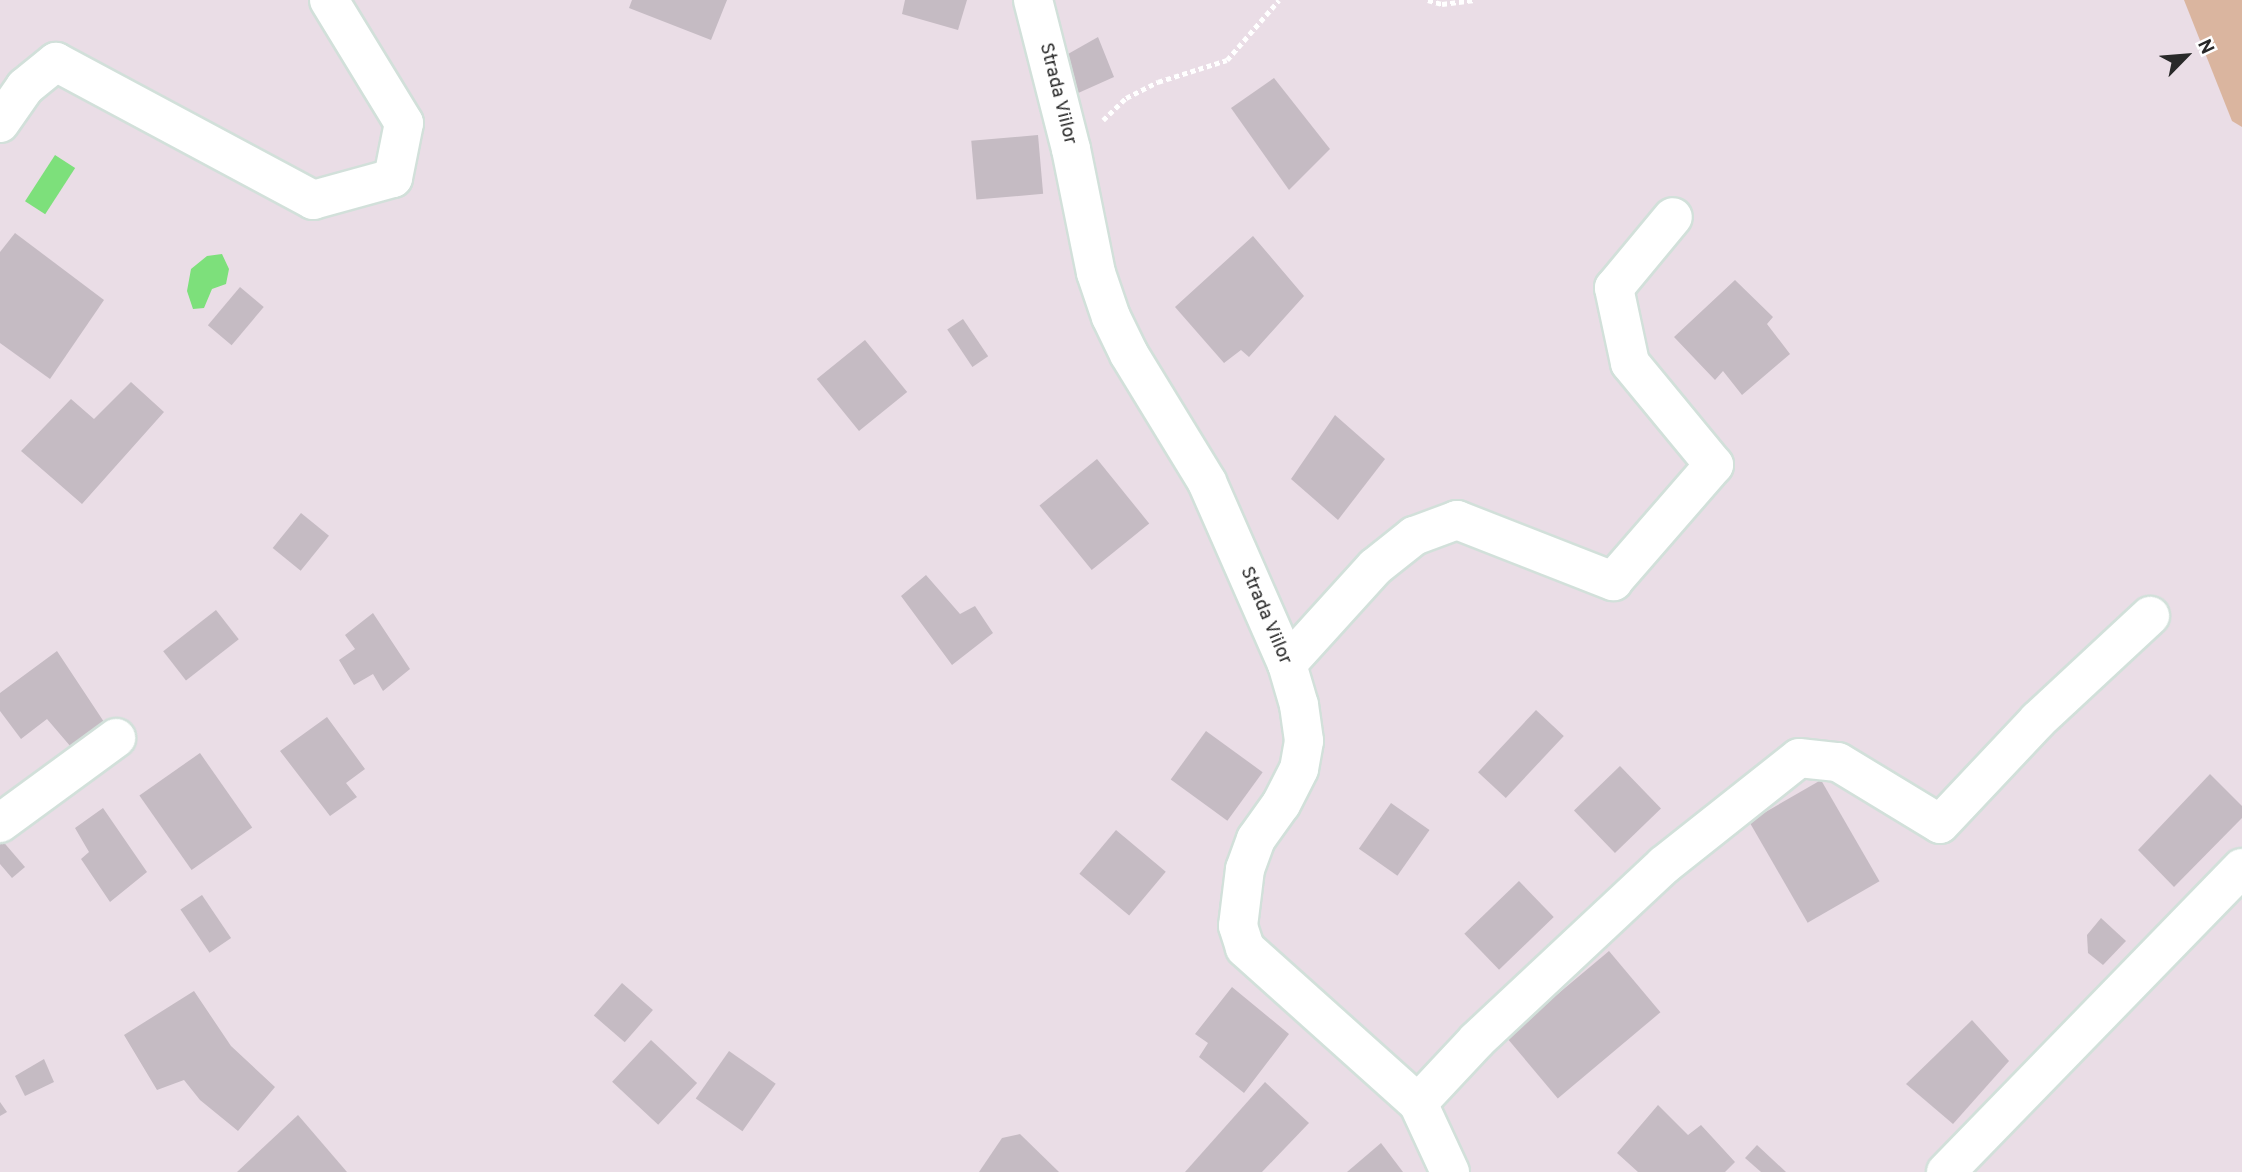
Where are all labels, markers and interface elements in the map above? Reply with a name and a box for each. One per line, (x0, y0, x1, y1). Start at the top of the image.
north arrow (2151, 21, 2221, 91)
text: N (2191, 36, 2219, 58)
street label: Strada Viilor (1033, 40, 1081, 148)
street label: Strada Viilor (1234, 563, 1296, 669)

